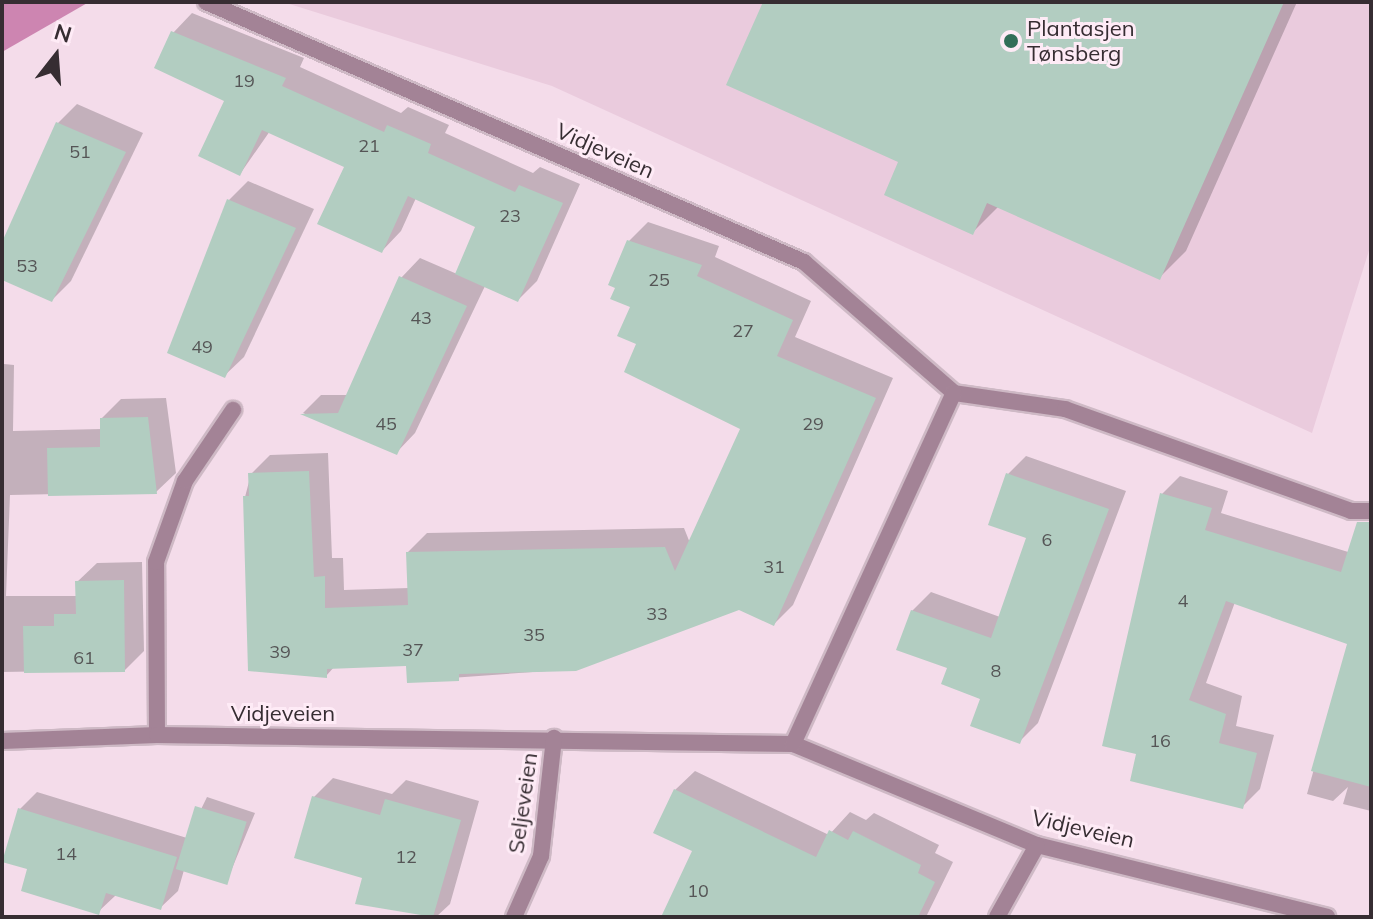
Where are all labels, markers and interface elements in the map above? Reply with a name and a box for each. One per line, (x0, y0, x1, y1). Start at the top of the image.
place label: Plantasjen Tønsberg (1027, 15, 1135, 66)
north arrow (16, 16, 96, 96)
text: N (51, 17, 75, 49)
marker: Plantasjen Tønsberg (1002, 32, 1020, 50)
house number: 19 (233, 70, 255, 92)
street label: Vidjeveien (552, 118, 658, 184)
house number: 21 (358, 135, 380, 157)
house number: 51 (69, 141, 91, 163)
house number: 23 (499, 205, 521, 227)
house number: 53 (16, 255, 38, 277)
house number: 25 (648, 269, 670, 291)
house number: 43 (410, 307, 432, 329)
house number: 27 (732, 320, 754, 342)
house number: 49 (191, 336, 213, 358)
house number: 45 (375, 413, 397, 435)
house number: 29 (802, 413, 824, 435)
house number: 6 (1042, 529, 1052, 551)
house number: 31 (763, 556, 785, 578)
house number: 4 (1178, 590, 1188, 612)
house number: 33 (646, 603, 668, 625)
house number: 35 (523, 624, 545, 646)
house number: 37 (402, 639, 424, 661)
house number: 39 (269, 641, 291, 663)
house number: 61 (73, 647, 95, 669)
house number: 8 (991, 660, 1001, 682)
street label: Vidjeveien (231, 701, 335, 727)
house number: 16 (1149, 730, 1171, 752)
street label: Seljeveien (503, 751, 543, 855)
street label: Vidjeveien (1029, 804, 1137, 854)
house number: 14 (55, 843, 77, 865)
house number: 12 (395, 846, 417, 868)
house number: 10 (687, 880, 709, 902)

